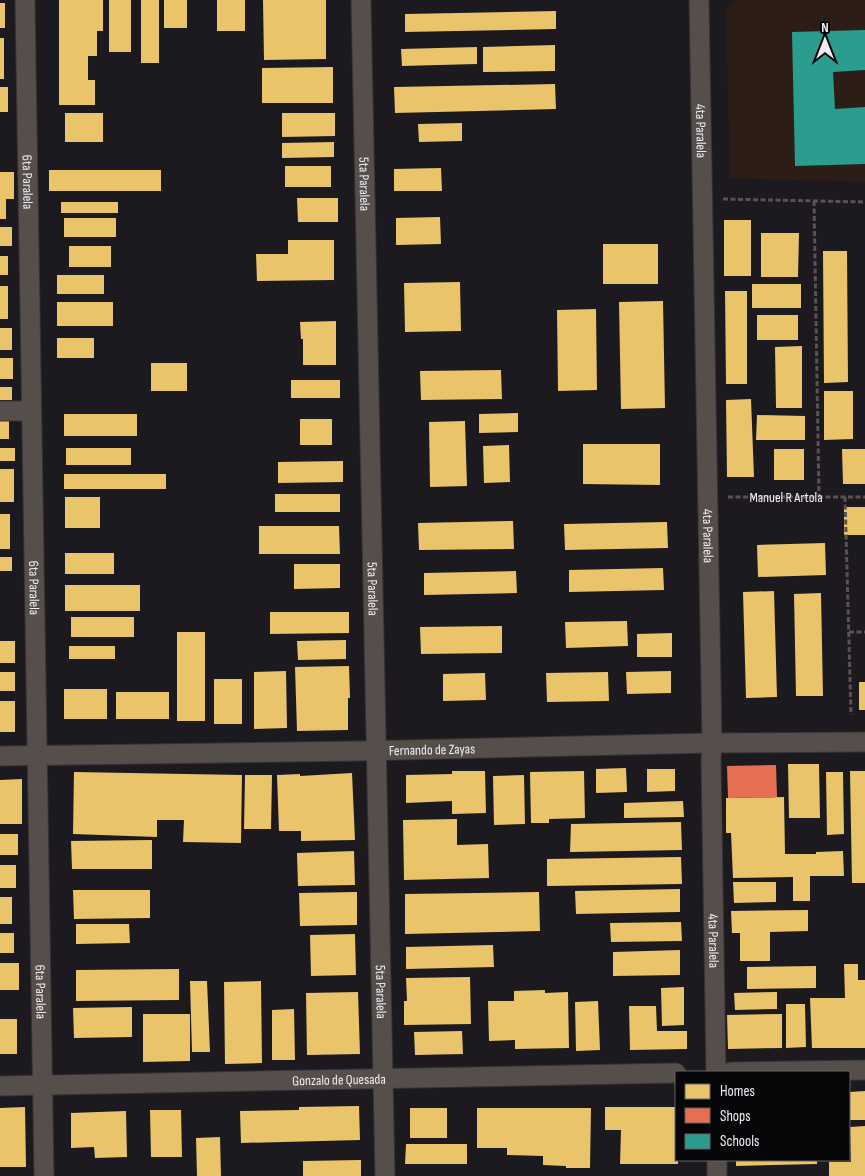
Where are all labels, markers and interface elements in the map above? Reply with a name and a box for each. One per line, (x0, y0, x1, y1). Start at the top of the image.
north arrow (800, 15, 850, 65)
text: N (821, 19, 829, 36)
street label: 4ta Paralela (692, 104, 710, 158)
street label: 6ta Paralela (19, 155, 37, 209)
street label: 5ta Paralela (356, 157, 374, 211)
street label: Manuel R Artola (749, 489, 823, 506)
street label: 4ta Paralela (699, 509, 717, 563)
street label: 6ta Paralela (26, 561, 43, 615)
street label: 5ta Paralela (364, 562, 382, 616)
street label: Fernando de Zayas (389, 740, 475, 759)
street label: 4ta Paralela (705, 914, 723, 968)
street label: 6ta Paralela (32, 964, 50, 1019)
street label: 5ta Paralela (372, 965, 390, 1019)
street label: Gonzalo de Quesada (292, 1070, 386, 1089)
legend (675, 1071, 850, 1161)
text: Homes (720, 1082, 755, 1101)
text: Shops (720, 1107, 751, 1126)
text: Schools (720, 1132, 759, 1151)

